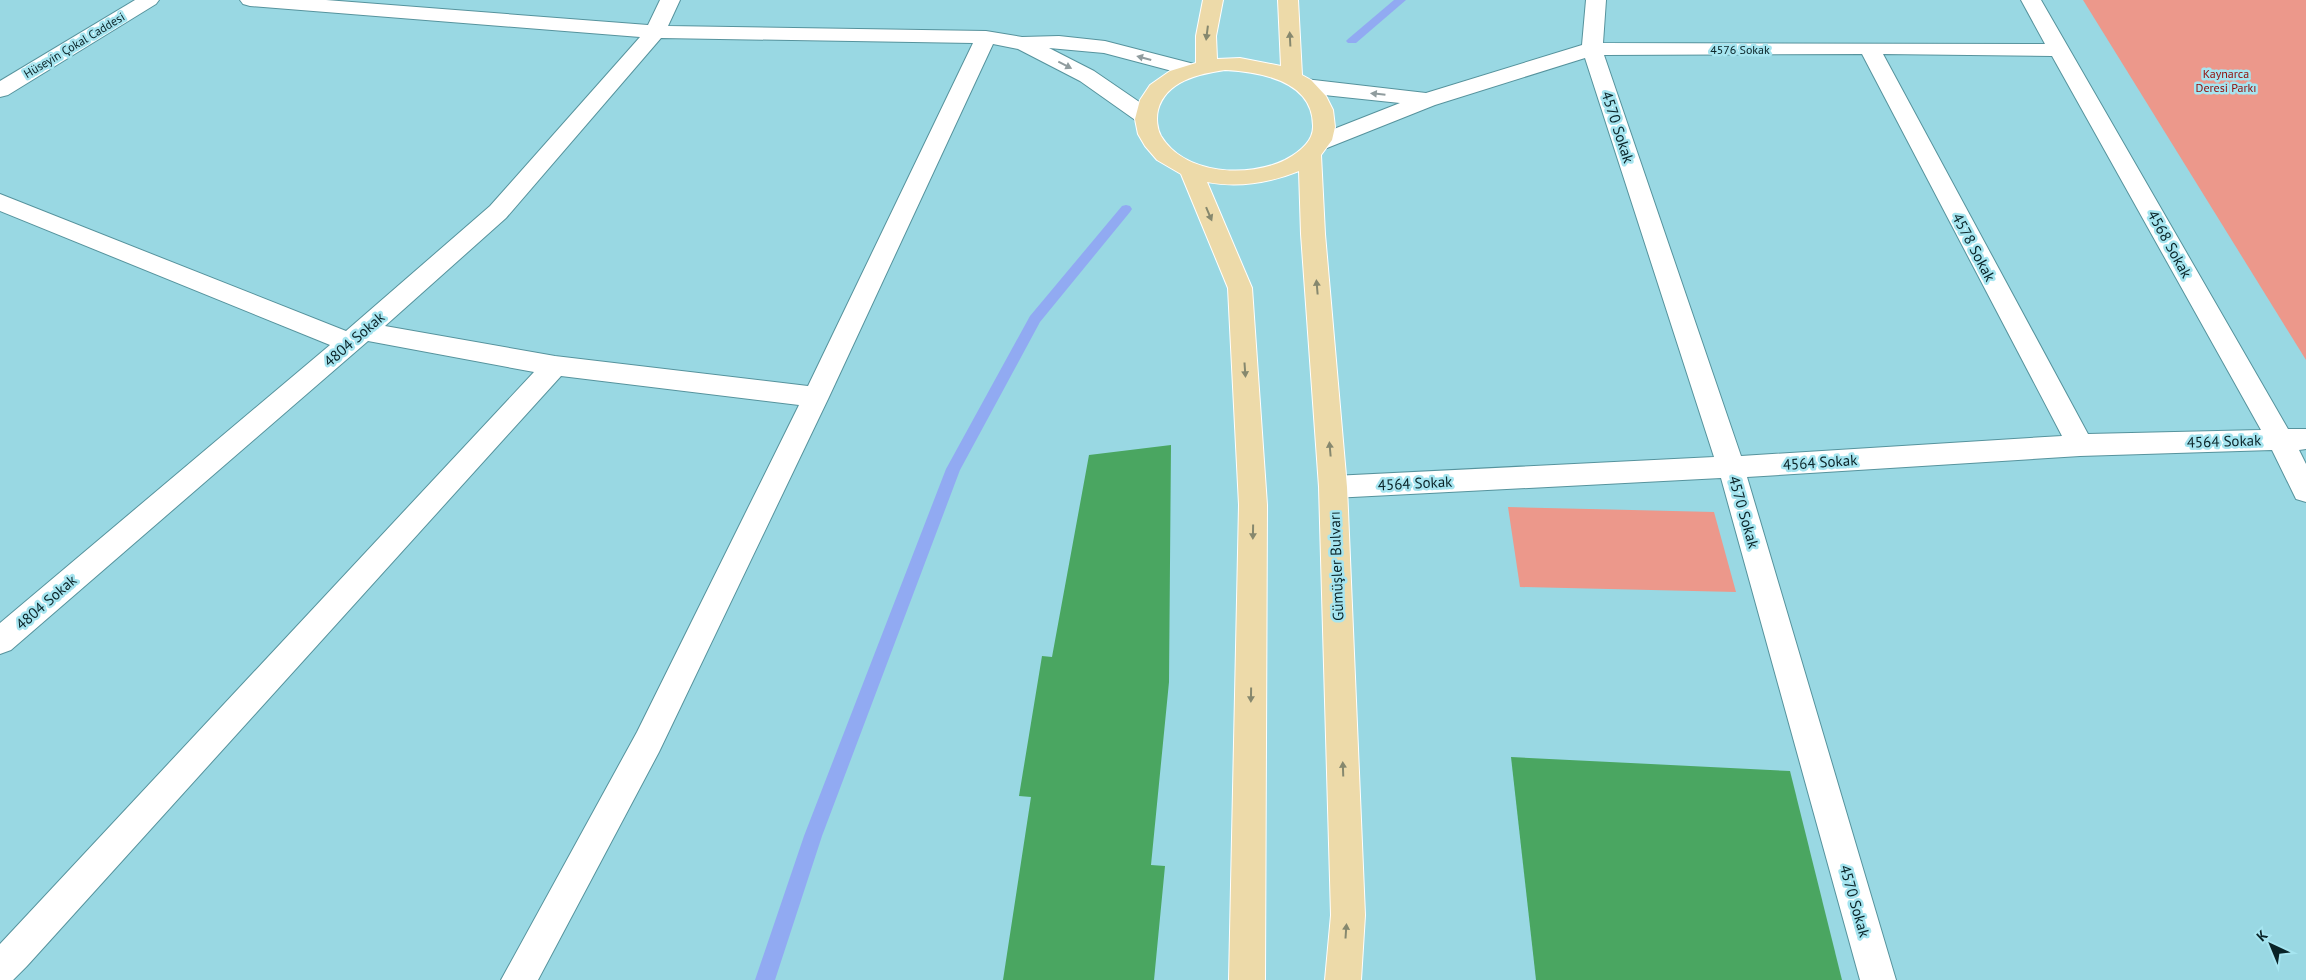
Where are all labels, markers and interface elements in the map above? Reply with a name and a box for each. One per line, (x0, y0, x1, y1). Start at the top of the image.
street label: Hüseyin Çokal Caddesi (21, 9, 127, 81)
one-way arrow (1203, 25, 1211, 41)
one-way arrow (1286, 31, 1294, 47)
street label: 4576 Sokak (1710, 42, 1770, 57)
one-way arrow (1136, 53, 1151, 61)
one-way arrow (1058, 61, 1073, 69)
park label: Kaynarca Deresi Parkı (2196, 66, 2256, 95)
street label: 4570 Sokak (1597, 89, 1639, 166)
one-way arrow (1370, 90, 1386, 98)
one-way arrow (1205, 207, 1213, 221)
street label: 4568 Sokak (2144, 207, 2197, 282)
street label: 4578 Sokak (1948, 210, 2000, 285)
one-way arrow (1313, 279, 1321, 295)
street label: 4804 Sokak (320, 307, 389, 371)
one-way arrow (1241, 362, 1249, 378)
street label: 4564 Sokak (2186, 430, 2262, 452)
one-way arrow (1326, 441, 1334, 457)
street label: 4564 Sokak (1782, 450, 1859, 474)
street label: 4564 Sokak (1377, 472, 1454, 494)
street label: 4570 Sokak (1725, 474, 1764, 551)
street label: Gümüşler Bulvarı (1325, 511, 1347, 621)
one-way arrow (1249, 524, 1257, 540)
street label: 4804 Sokak (12, 570, 81, 634)
one-way arrow (1247, 687, 1255, 703)
one-way arrow (1338, 761, 1346, 777)
street label: 4570 Sokak (1836, 863, 1875, 940)
north arrow (2246, 920, 2296, 970)
one-way arrow (1343, 923, 1351, 939)
text: K (2253, 926, 2272, 945)

